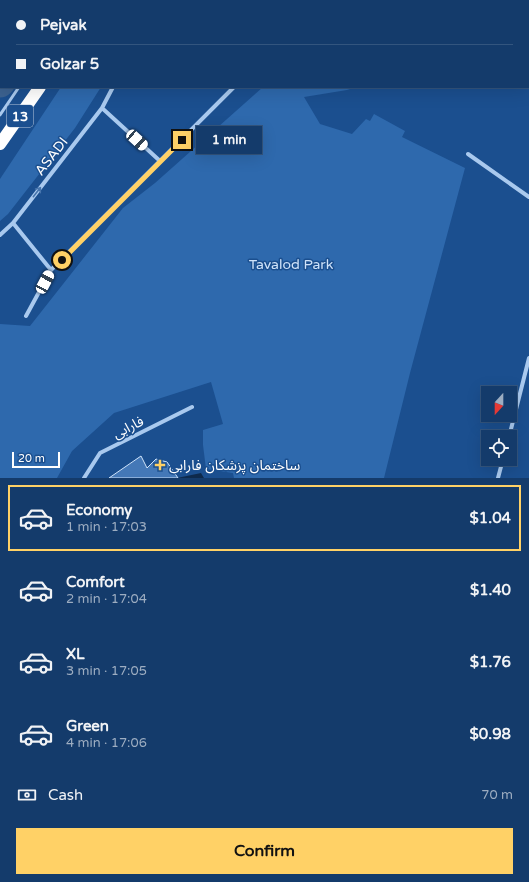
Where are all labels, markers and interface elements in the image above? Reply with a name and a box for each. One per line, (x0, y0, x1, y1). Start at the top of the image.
text: Pejvak (40, 16, 87, 34)
text: Golzar 5 (40, 55, 99, 73)
road number: 13 (7, 105, 33, 127)
callout: 1 min (196, 126, 262, 154)
car (124, 128, 150, 152)
route end (173, 131, 191, 149)
text: 1 min (212, 132, 246, 148)
street label: ASADI (31, 134, 72, 179)
one-way arrow (33, 187, 41, 198)
route start (53, 251, 71, 269)
park label: Tavalod Park (249, 256, 334, 273)
car (34, 269, 56, 295)
north arrow (481, 386, 517, 422)
map controls (481, 386, 517, 466)
street label: فارابی (110, 412, 147, 442)
button: locate (481, 430, 517, 466)
scale bar (12, 450, 60, 469)
text: 20 m (18, 452, 45, 465)
place label: ساختمان پزشکان فارابی (169, 457, 300, 475)
marker: ساختمان پزشکان فارابی (154, 459, 166, 471)
icon: car (18, 500, 54, 536)
text: Economy (66, 501, 132, 519)
text: $1.04 (470, 509, 511, 527)
text: 1 min · 17:03 (66, 519, 147, 535)
icon: car (18, 572, 54, 608)
text: Comfort (66, 573, 125, 591)
text: $1.40 (470, 581, 511, 599)
text: 2 min · 17:04 (66, 591, 147, 607)
icon: car (18, 644, 54, 680)
text: XL (66, 645, 85, 663)
text: $1.76 (470, 653, 511, 671)
text: 3 min · 17:05 (66, 663, 147, 679)
icon: car (18, 716, 54, 752)
text: Green (66, 717, 109, 735)
text: $0.98 (470, 725, 511, 743)
text: 4 min · 17:06 (66, 735, 147, 751)
icon: cash (16, 784, 38, 806)
text: Cash (48, 786, 83, 804)
text: 70 m (481, 787, 513, 803)
button: Confirm (16, 828, 513, 874)

